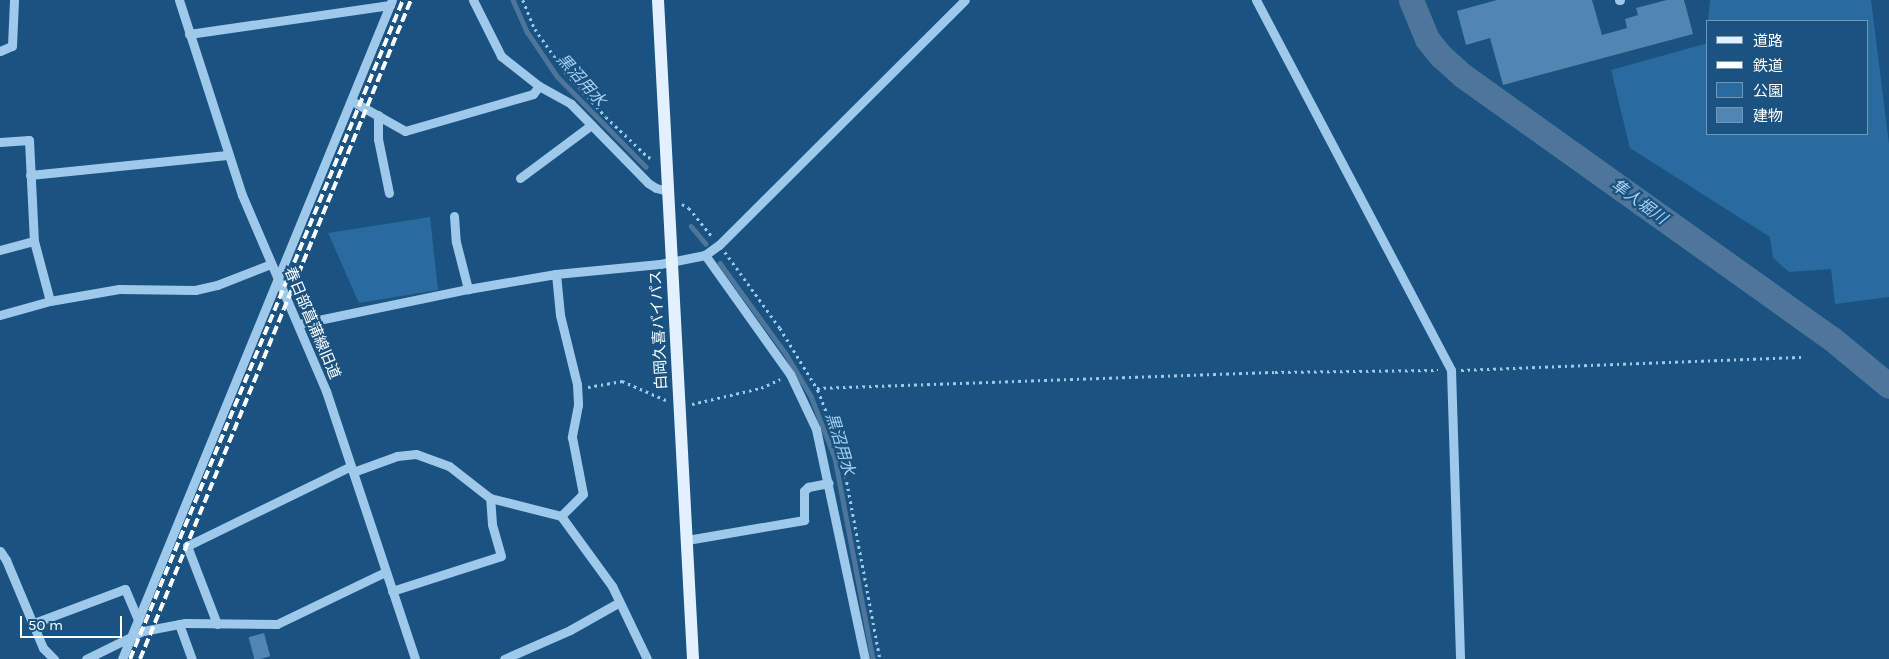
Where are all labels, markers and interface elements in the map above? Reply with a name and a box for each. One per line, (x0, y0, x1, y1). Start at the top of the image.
legend (1706, 20, 1869, 135)
text: 道路 (1753, 32, 1783, 50)
water label: 黒沼用水 (552, 50, 610, 110)
text: 鉄道 (1753, 57, 1783, 75)
text: 公園 (1753, 82, 1783, 100)
text: 建物 (1753, 107, 1783, 125)
water label: 隼人堀川 (1607, 175, 1671, 229)
street label: 春日部菖蒲線旧道 (280, 264, 344, 382)
street label: 白岡久喜バイパス (647, 270, 671, 390)
water label: 黒沼用水 (821, 411, 859, 477)
scale bar (22, 606, 125, 638)
text: 50 m (28, 616, 63, 634)

